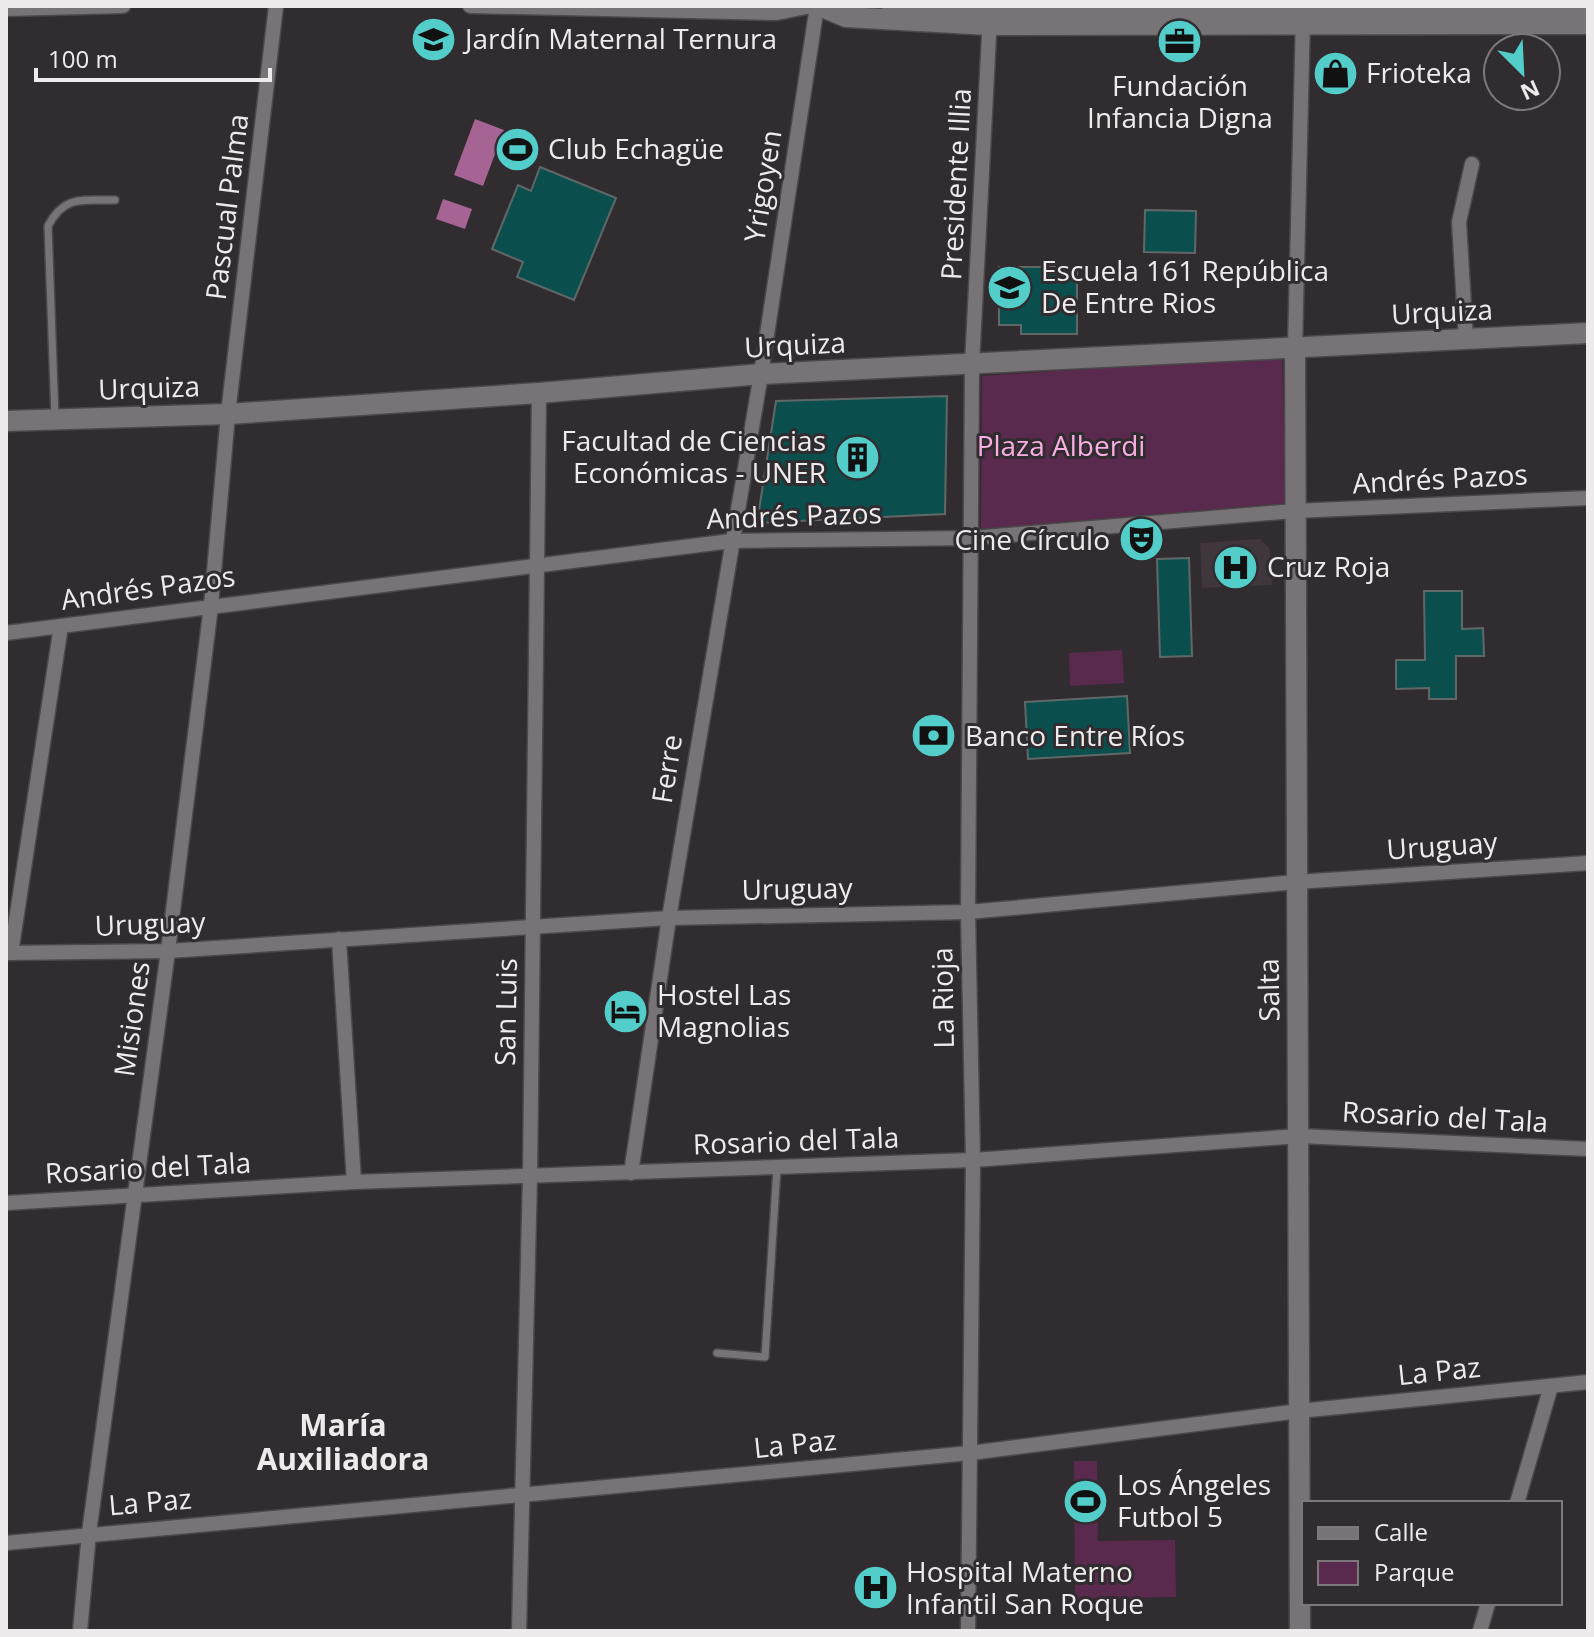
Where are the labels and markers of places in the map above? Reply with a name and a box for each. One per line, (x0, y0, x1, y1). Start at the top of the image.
school or university icon: Jardín Maternal Ternura (410, 15, 458, 63)
office icon: Fundación Infancia Digna (1156, 18, 1204, 66)
place label: Jardín Maternal Ternura (462, 19, 777, 57)
shop icon: Frioteka (1311, 49, 1359, 97)
place label: Frioteka (1366, 53, 1472, 91)
place label: Fundación Infancia Digna (1087, 66, 1273, 136)
sports icon: Club Echagüe (493, 125, 541, 173)
place label: Club Echagüe (548, 129, 724, 167)
place label: Escuela 161 República De Entre Rios (1041, 251, 1329, 321)
school or university icon: Escuela 161 República De Entre Rios (986, 263, 1034, 311)
place label: Facultad de Ciencias Económicas - UNER (561, 421, 826, 491)
building icon: Facultad de Ciencias Económicas - UNER (833, 433, 881, 481)
theatre icon: Cine Círculo (1117, 516, 1165, 564)
place label: Cine Círculo (954, 520, 1110, 558)
hospital icon: Cruz Roja (1212, 543, 1260, 591)
place label: Cruz Roja (1267, 547, 1390, 585)
bank icon: Banco Entre Ríos (910, 712, 958, 760)
place label: Banco Entre Ríos (965, 716, 1185, 754)
place label: Hostel Las Magnolias (657, 975, 791, 1045)
hotel icon: Hostel Las Magnolias (602, 987, 650, 1035)
place label: Los Ángeles Futbol 5 (1117, 1465, 1271, 1535)
sports icon: Los Ángeles Futbol 5 (1062, 1477, 1110, 1525)
place label: Hospital Materno Infantil San Roque (906, 1552, 1144, 1622)
hospital icon: Hospital Materno Infantil San Roque (851, 1564, 899, 1612)

